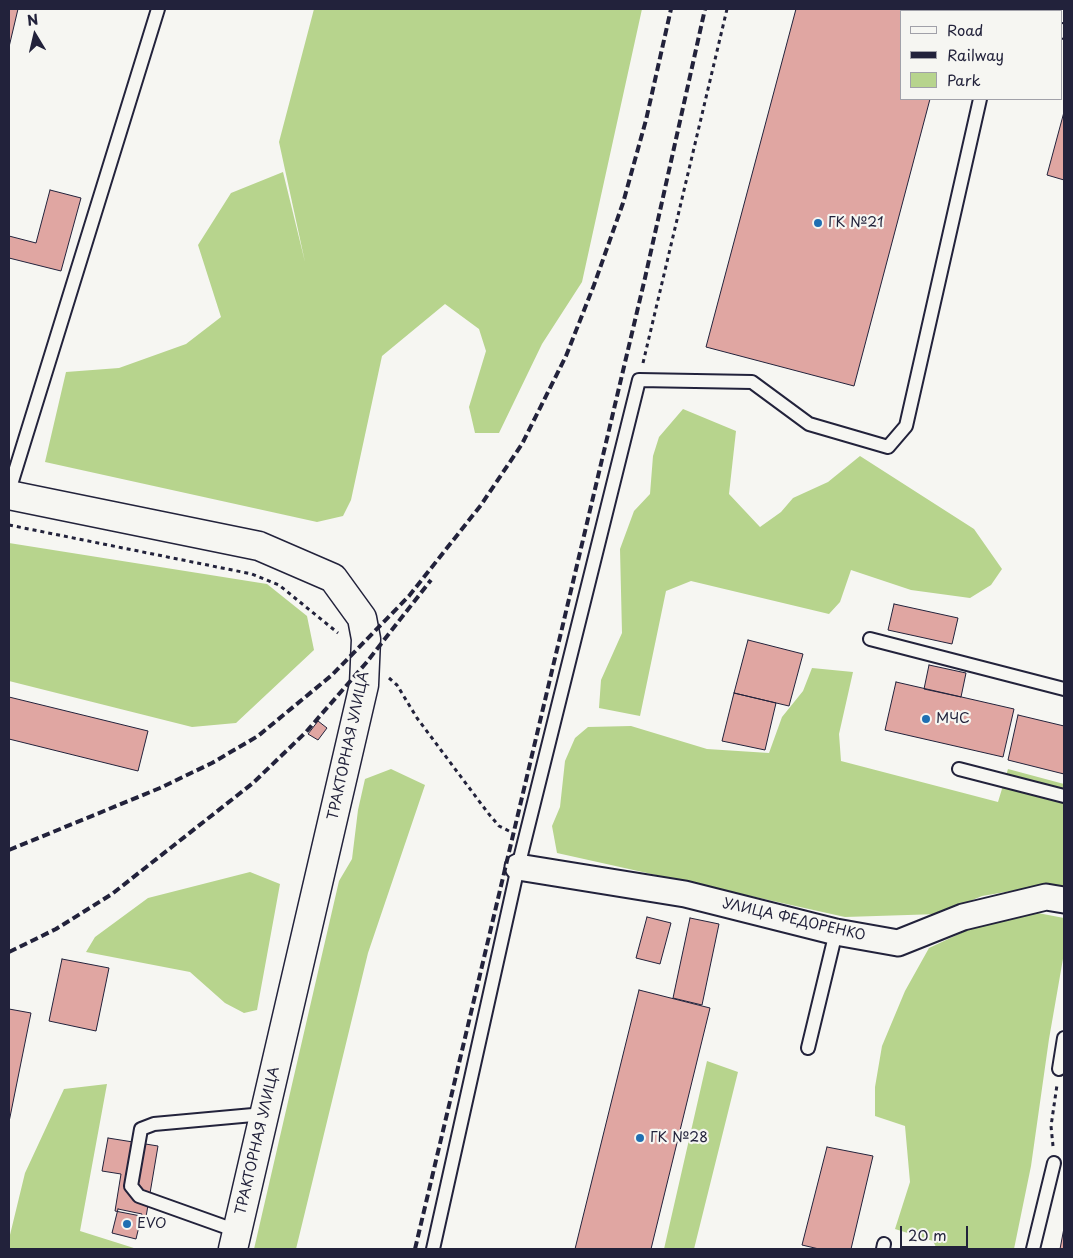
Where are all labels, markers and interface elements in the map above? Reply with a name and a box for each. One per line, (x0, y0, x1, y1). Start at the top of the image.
text: N (25, 8, 40, 31)
north arrow (10, 10, 60, 60)
legend (900, 10, 1063, 100)
text: Road (947, 18, 983, 41)
text: Railway (947, 43, 1004, 66)
text: Park (947, 68, 981, 91)
place label: ГК №21 (828, 215, 883, 231)
marker: ГК №21 (812, 217, 824, 229)
street label: ТРАКТОРНАЯ УЛИЦА (325, 670, 373, 822)
place label: МЧС (936, 711, 970, 727)
marker: МЧС (920, 713, 932, 725)
street label: УЛИЦА ФЕДОРЕНКО (721, 895, 867, 945)
street label: ТРАКТОРНАЯ УЛИЦА (233, 1065, 283, 1217)
place label: ГК №28 (650, 1130, 708, 1146)
marker: ГК №28 (634, 1132, 646, 1144)
place label: EVO (137, 1216, 167, 1232)
scale bar (903, 1216, 970, 1248)
marker: EVO (121, 1218, 133, 1230)
text: 20 m (908, 1223, 947, 1246)

